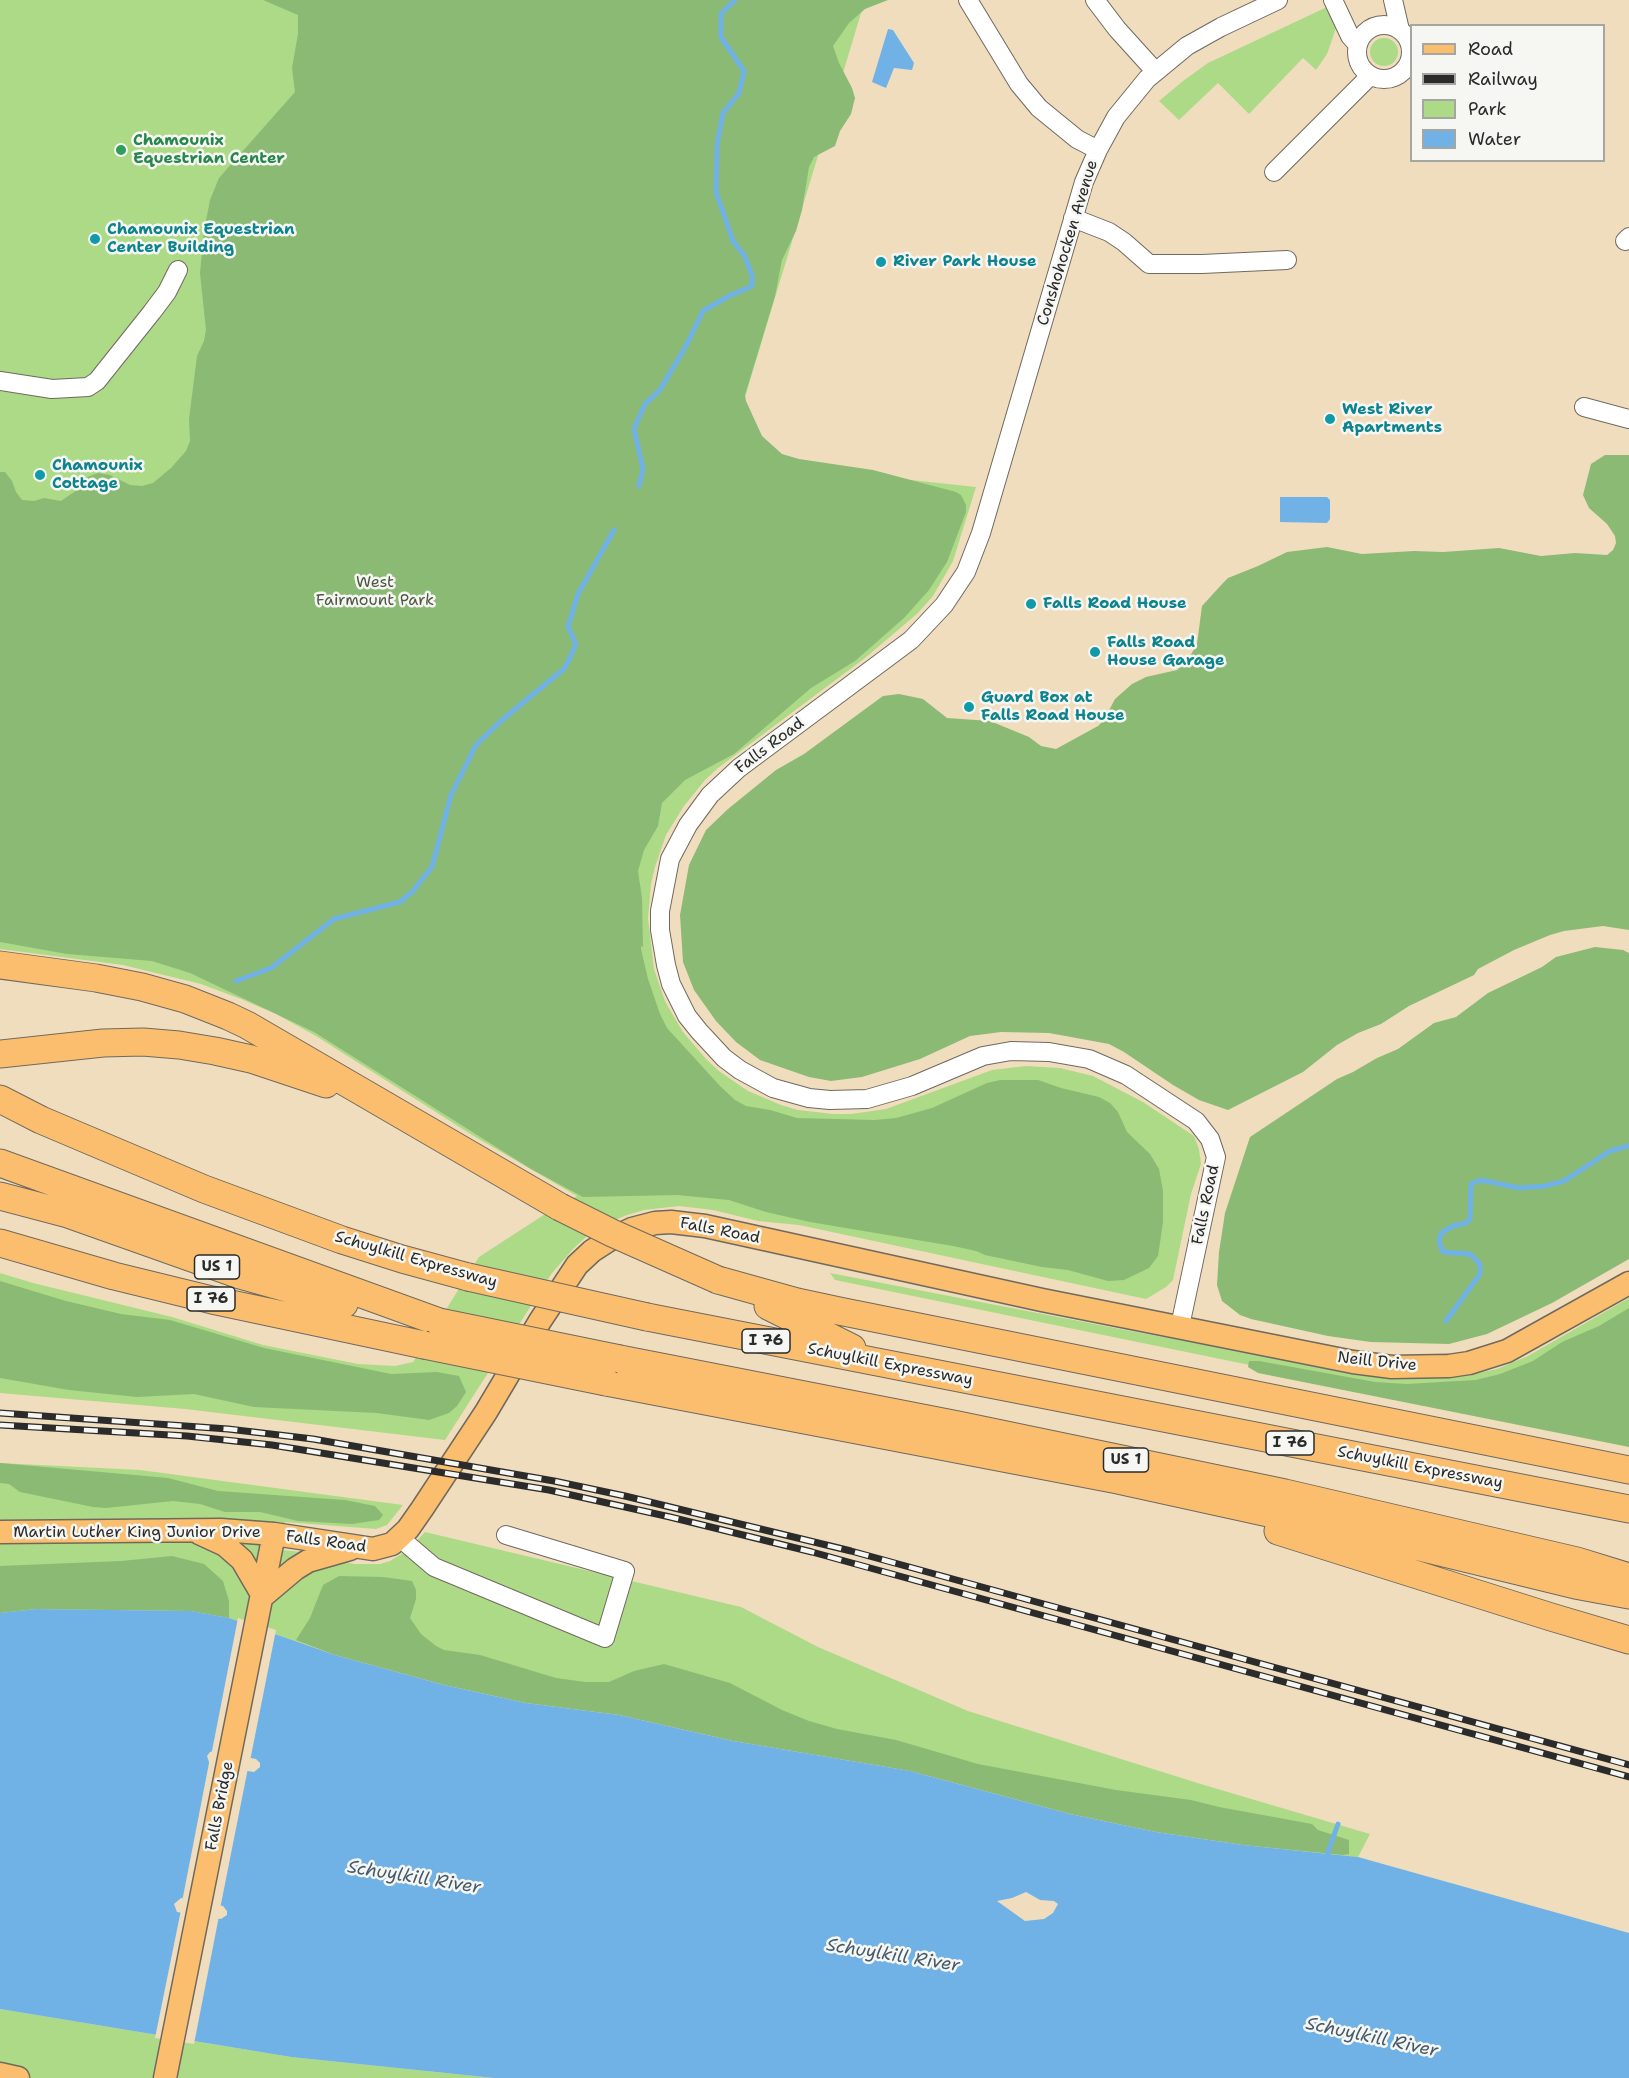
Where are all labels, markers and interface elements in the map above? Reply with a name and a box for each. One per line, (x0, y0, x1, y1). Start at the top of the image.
legend (1410, 24, 1605, 162)
text: Road (1468, 37, 1513, 61)
text: Railway (1468, 67, 1538, 91)
text: Park (1468, 97, 1507, 121)
text: Water (1468, 127, 1521, 151)
place label: Chamounix Equestrian Center (133, 131, 285, 169)
marker: Chamounix Equestrian Center (114, 143, 128, 157)
street label: Conshohocken Avenue (1034, 158, 1102, 328)
place label: Chamounix Equestrian Center Building (107, 220, 295, 258)
marker: Chamounix Equestrian Center Building (88, 232, 102, 246)
place label: River Park House (893, 252, 1037, 272)
marker: River Park House (874, 255, 888, 269)
place label: West River Apartments (1342, 400, 1442, 438)
marker: West River Apartments (1323, 412, 1337, 426)
place label: Chamounix Cottage (52, 456, 143, 494)
marker: Chamounix Cottage (33, 468, 47, 482)
park label: West Fairmount Park (316, 573, 434, 611)
place label: Falls Road House (1043, 594, 1187, 614)
marker: Falls Road House (1024, 597, 1038, 611)
place label: Falls Road House Garage (1107, 633, 1225, 671)
marker: Falls Road House Garage (1088, 645, 1102, 659)
place label: Guard Box at Falls Road House (981, 688, 1125, 726)
marker: Guard Box at Falls Road House (962, 700, 976, 714)
street label: Falls Road (732, 714, 808, 778)
street label: Falls Road (1188, 1163, 1224, 1247)
street label: Falls Road (678, 1214, 762, 1248)
street label: Schuylkill Expressway (333, 1228, 499, 1292)
road number: US 1 (194, 1255, 240, 1279)
road number: I 76 (187, 1287, 235, 1311)
road number: I 76 (742, 1329, 790, 1353)
street label: Schuylkill Expressway (806, 1340, 974, 1390)
street label: Neill Drive (1336, 1348, 1418, 1376)
road number: I 76 (1266, 1431, 1314, 1455)
street label: Schuylkill Expressway (1336, 1443, 1504, 1493)
road number: US 1 (1104, 1448, 1148, 1472)
street label: Martin Luther King Junior Drive (13, 1523, 261, 1543)
street label: Falls Road (284, 1527, 368, 1557)
street label: Falls Bridge (202, 1760, 238, 1852)
water label: Schuylkill River (346, 1857, 482, 1899)
water label: Schuylkill River (825, 1935, 961, 1977)
water label: Schuylkill River (1304, 2013, 1440, 2063)

